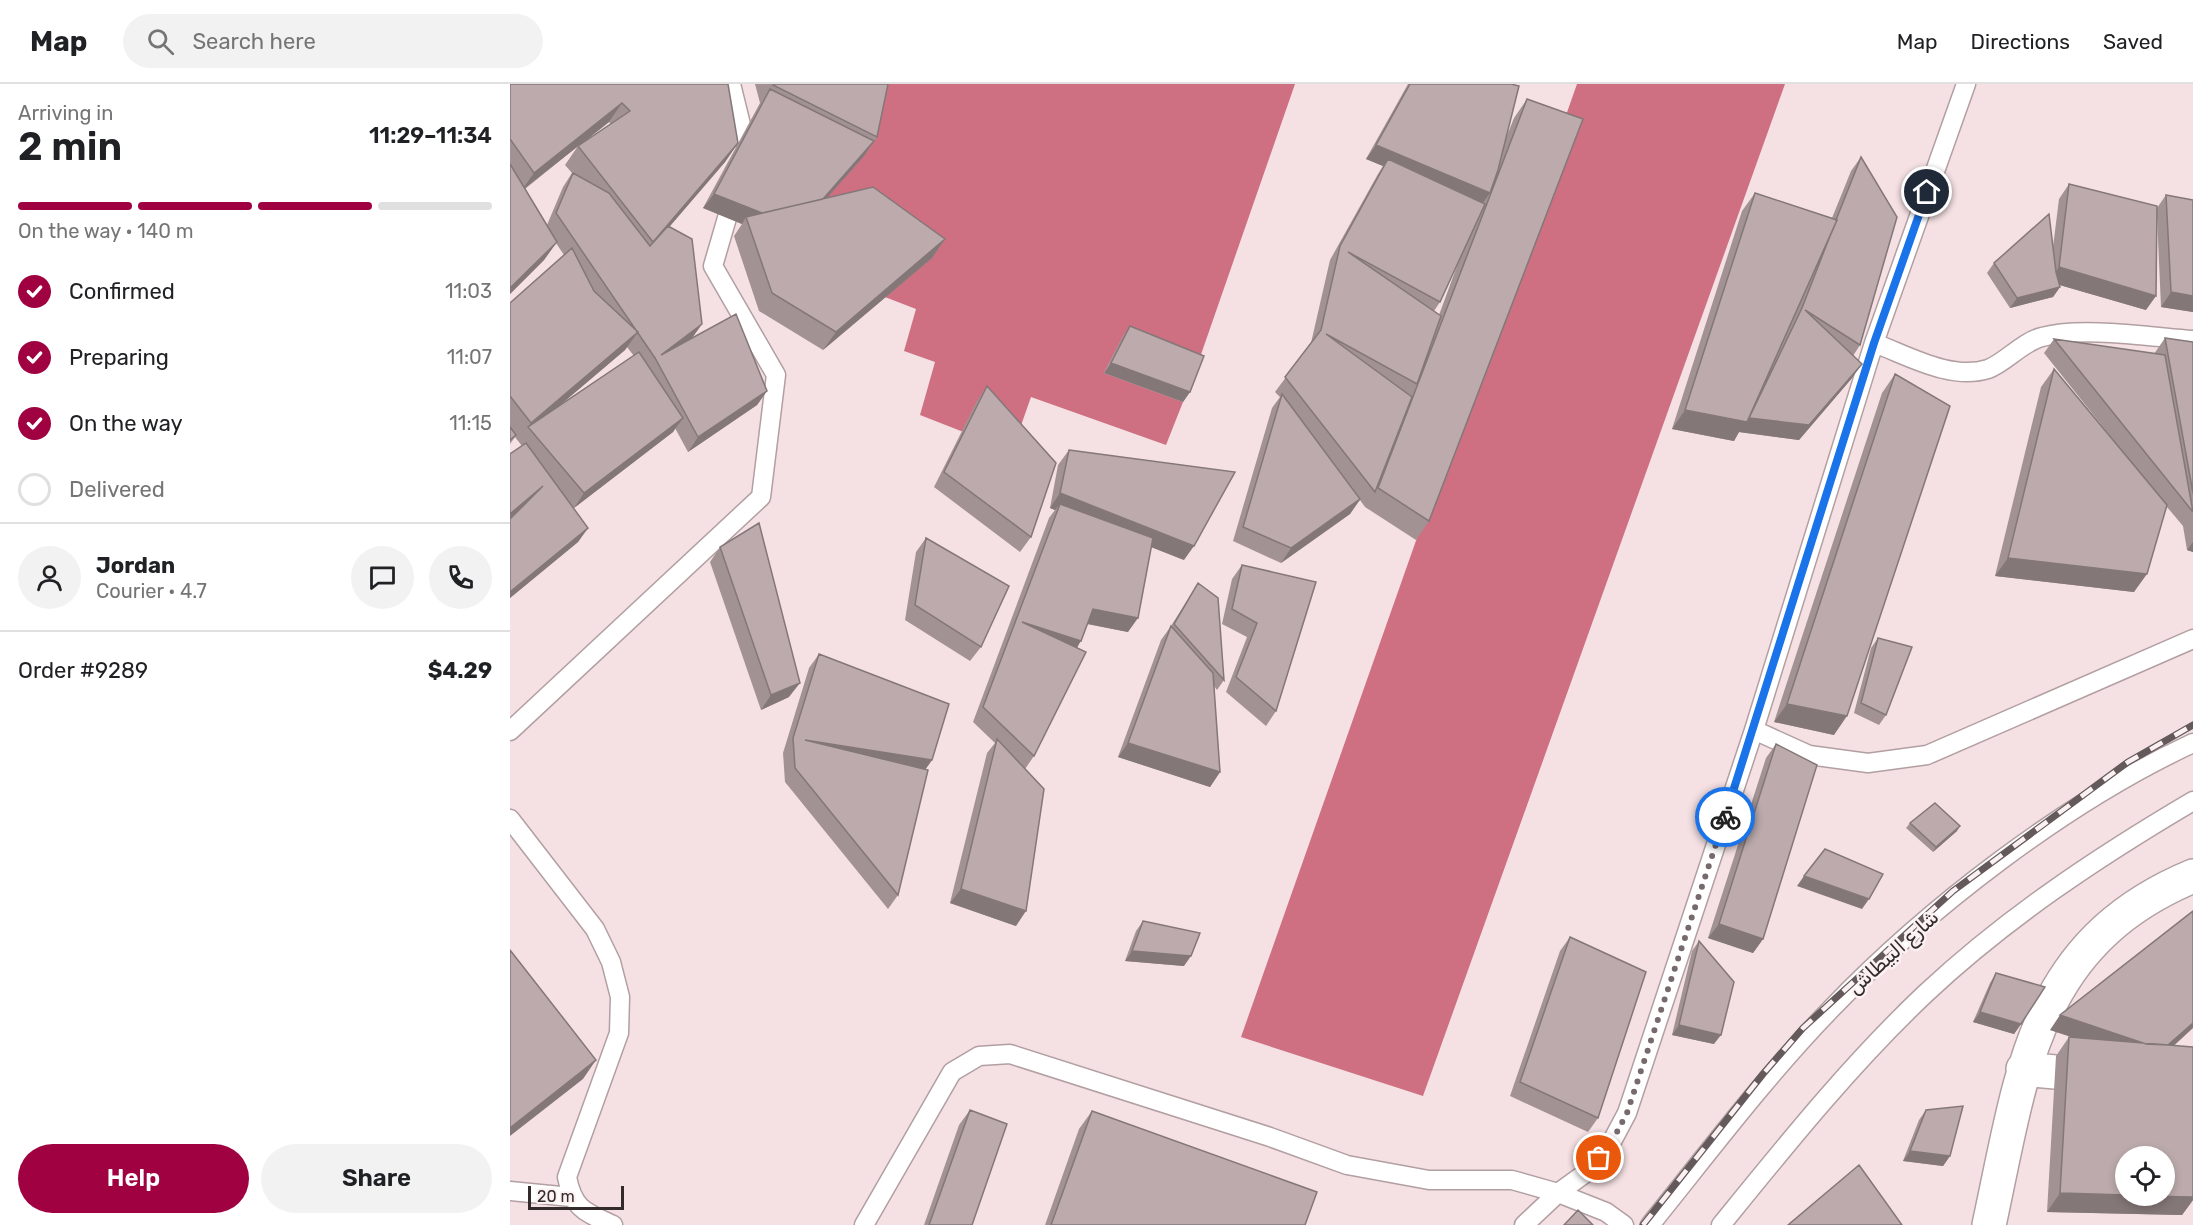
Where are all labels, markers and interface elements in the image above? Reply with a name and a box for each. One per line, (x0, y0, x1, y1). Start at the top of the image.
search box (123, 14, 543, 68)
text: Map (30, 25, 87, 58)
icon: search (144, 25, 177, 58)
text: Search here (192, 28, 316, 55)
text: Map (1897, 29, 1938, 54)
text: Directions (1971, 29, 2070, 54)
text: Saved (2103, 29, 2163, 54)
text: Arriving in (18, 101, 113, 125)
text: 11:29–11:34 (369, 122, 492, 149)
text: 2 min (18, 124, 122, 170)
pin (1901, 166, 1952, 217)
icon: home (1910, 175, 1943, 208)
text: On the way · 140 m (18, 219, 194, 243)
icon: check (18, 275, 51, 308)
text: Confirmed (69, 278, 175, 305)
text: 11:03 (445, 279, 492, 303)
icon: check (18, 341, 51, 374)
text: Preparing (69, 344, 169, 371)
text: 11:07 (447, 345, 492, 369)
icon: check (18, 407, 51, 440)
text: On the way (69, 410, 183, 437)
text: 11:15 (449, 411, 492, 435)
text: Delivered (69, 476, 165, 503)
button: person (18, 546, 81, 609)
button: chat (351, 546, 414, 609)
button: phone (429, 546, 492, 609)
text: Jordan (96, 552, 175, 579)
text: Courier · 4.7 (96, 579, 207, 603)
text: Order #9289 (18, 657, 148, 684)
text: $4.29 (428, 657, 492, 684)
courier (1695, 787, 1755, 847)
icon: bike (1709, 801, 1742, 834)
street label: شارع البيطاش (1842, 905, 1945, 1001)
pin (1573, 1132, 1624, 1183)
icon: bag (1582, 1141, 1615, 1174)
button: Help (18, 1144, 249, 1213)
button: Share (261, 1144, 492, 1213)
map controls (2115, 1146, 2175, 1206)
button: locate (2115, 1146, 2175, 1206)
scale bar (528, 1183, 624, 1210)
text: 20 m (537, 1187, 575, 1206)

